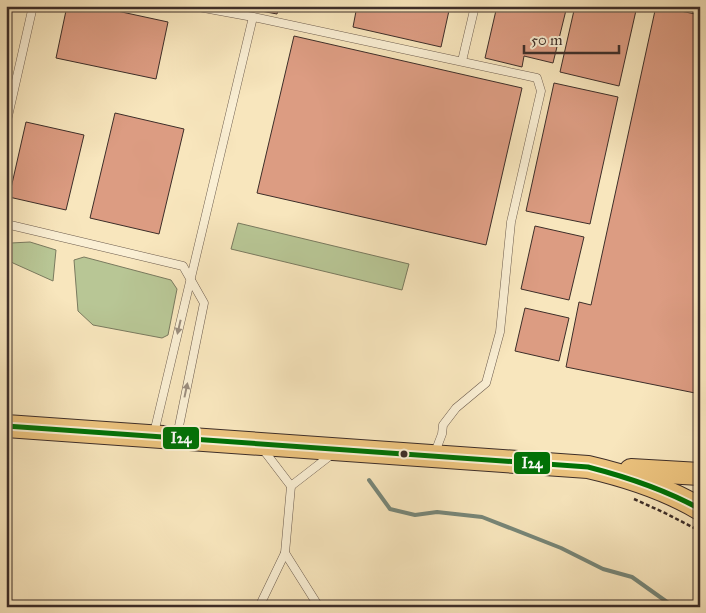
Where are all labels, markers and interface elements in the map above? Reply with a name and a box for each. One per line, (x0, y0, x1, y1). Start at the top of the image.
scale bar (524, 22, 618, 54)
text: 50 m (531, 31, 563, 49)
one-way arrow (175, 319, 183, 334)
one-way arrow (183, 382, 191, 398)
line badge: I24 (162, 426, 200, 450)
text: I24 (171, 430, 193, 448)
unlabelled marker (399, 449, 409, 459)
line badge: I24 (513, 451, 551, 475)
text: I24 (522, 455, 544, 473)

